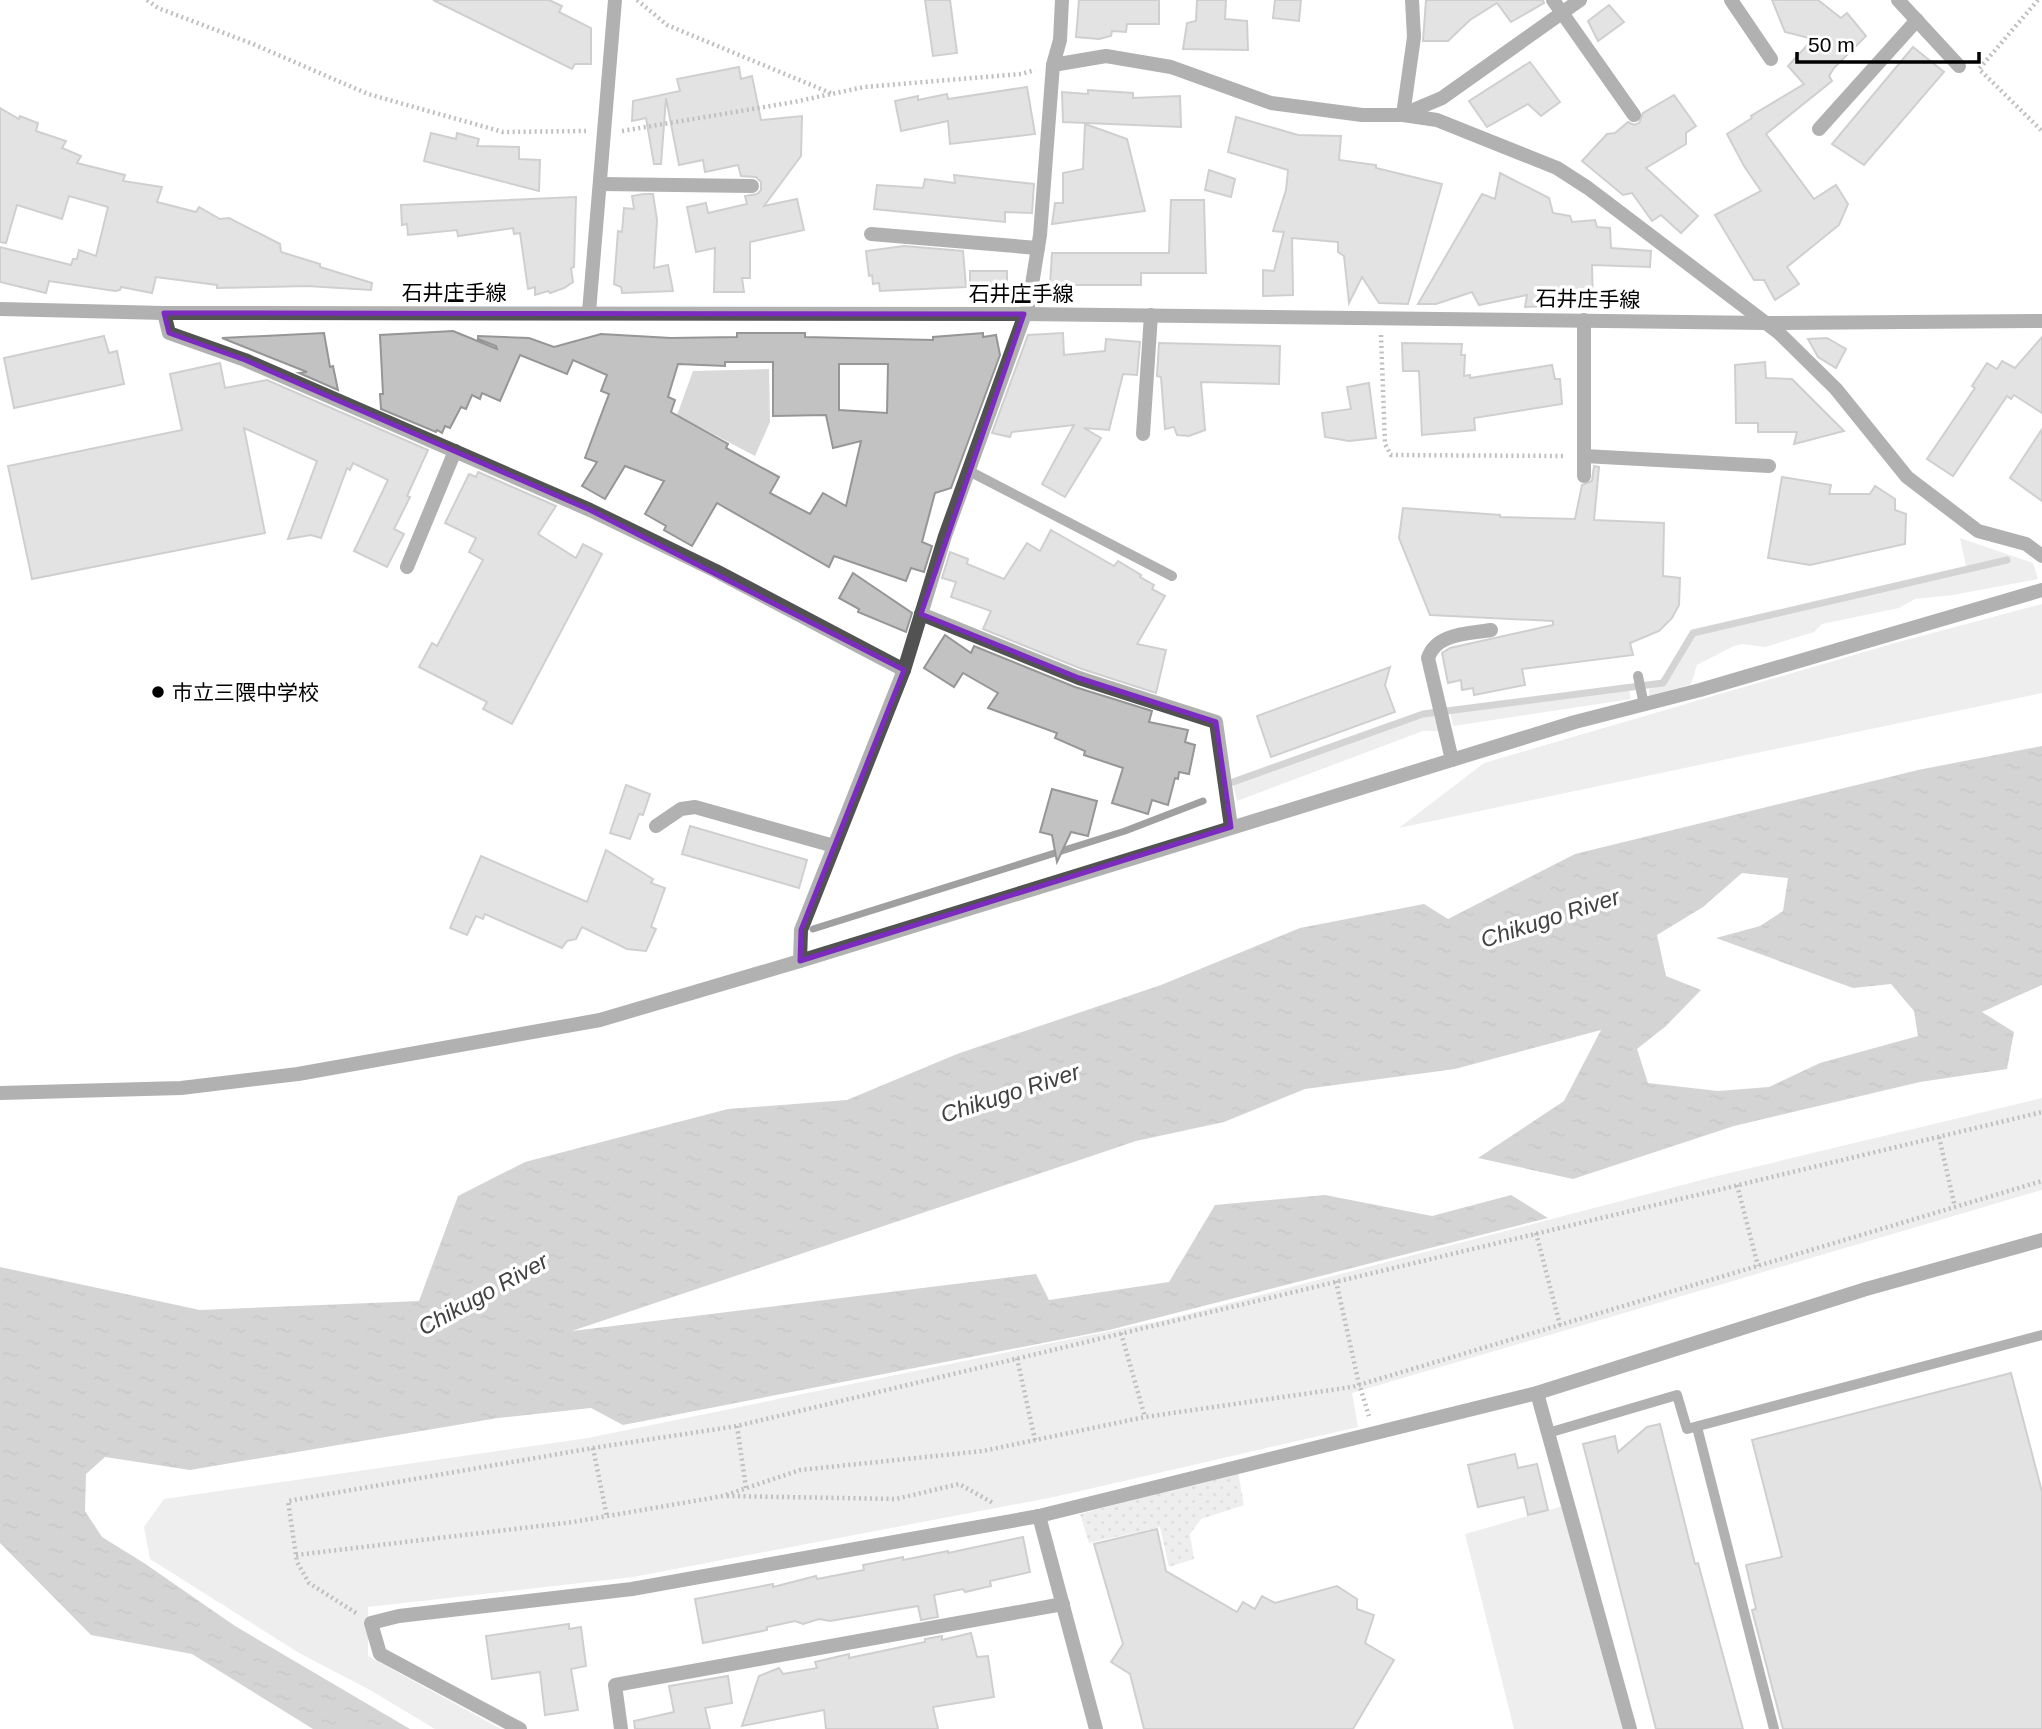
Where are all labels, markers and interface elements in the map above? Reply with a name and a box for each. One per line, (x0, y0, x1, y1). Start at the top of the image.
scale bar (1797, 21, 1979, 65)
text: 50 m (1808, 33, 1855, 56)
street label: 石井庄手線 (402, 281, 507, 304)
street label: 石井庄手線 (969, 282, 1074, 305)
street label: 石井庄手線 (1535, 287, 1641, 311)
place label: 市立三隈中学校 (172, 681, 319, 704)
marker: 市立三隈中学校 (150, 684, 166, 700)
water label: Chikugo River (1477, 883, 1624, 953)
water label: Chikugo River (937, 1058, 1084, 1128)
water label: Chikugo River (414, 1247, 554, 1340)

